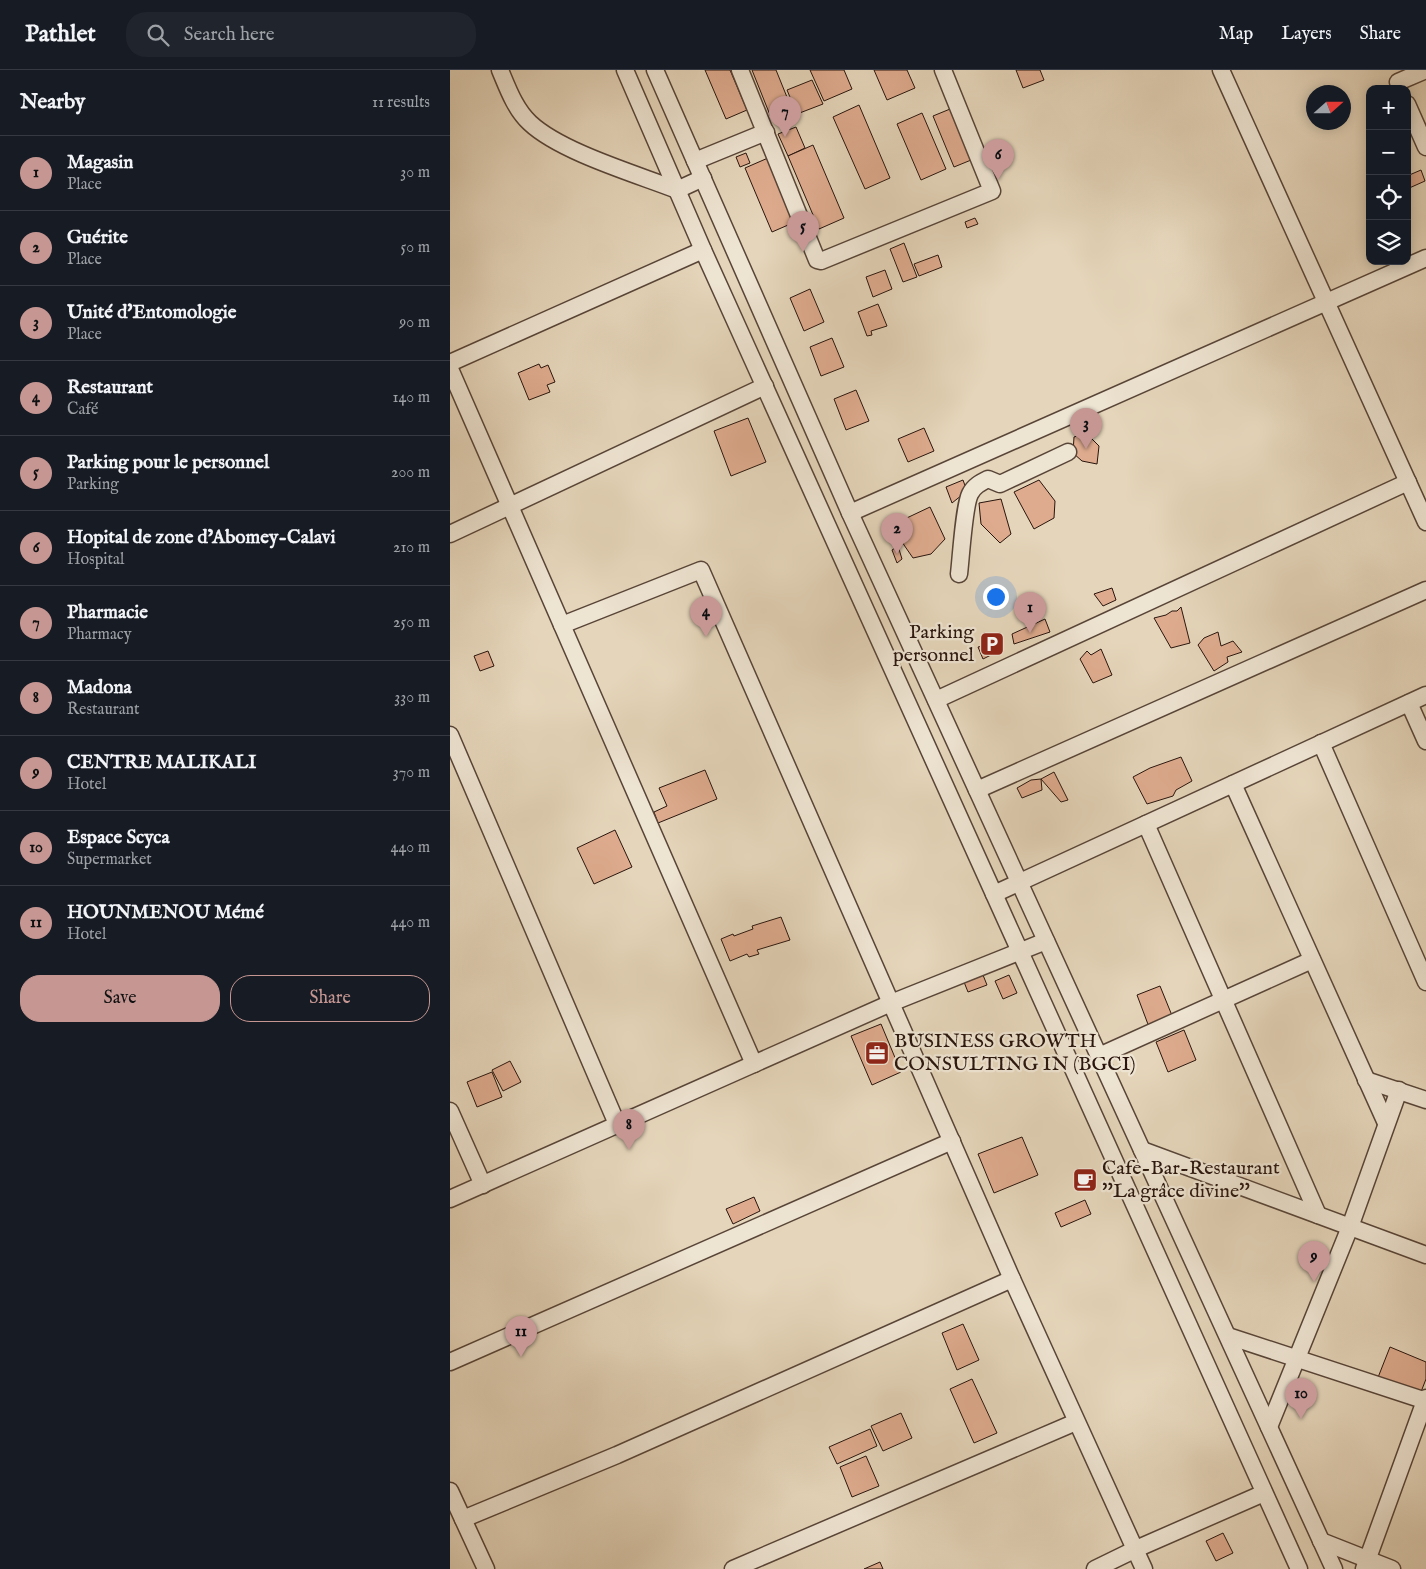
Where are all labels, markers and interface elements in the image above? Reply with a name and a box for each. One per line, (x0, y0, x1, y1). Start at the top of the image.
search box (126, 12, 476, 57)
text: Pathlet (25, 19, 96, 50)
icon: search (144, 21, 172, 49)
text: Search here (184, 23, 274, 47)
text: Map (1219, 23, 1253, 46)
text: Layers (1281, 23, 1332, 46)
text: Share (1360, 23, 1401, 46)
north arrow (1306, 85, 1351, 130)
map controls (1366, 85, 1411, 265)
button: + (1366, 85, 1411, 130)
text: Nearby (20, 89, 85, 116)
text: 11 results (372, 93, 430, 113)
pin: 7 (769, 96, 801, 137)
button: − (1366, 130, 1411, 175)
pin: 6 (982, 139, 1014, 180)
text: Magasin (67, 151, 133, 175)
text: 1 (33, 163, 39, 183)
text: 30 m (400, 163, 430, 183)
text: Place (67, 175, 102, 195)
button: locate (1366, 175, 1411, 220)
pin: 5 (787, 211, 819, 252)
button: layers (1366, 220, 1411, 265)
text: Guérite (67, 226, 128, 250)
text: 2 (32, 238, 40, 258)
text: 50 m (401, 238, 430, 258)
text: Place (67, 250, 102, 270)
text: Unité d'Entomologie (67, 301, 237, 325)
text: 3 (33, 313, 39, 333)
text: 90 m (399, 313, 430, 333)
text: Place (67, 325, 102, 345)
text: Restaurant (67, 376, 153, 400)
text: 4 (32, 388, 40, 408)
text: 140 m (392, 388, 430, 408)
text: Café (67, 400, 98, 420)
pin: 3 (1070, 408, 1102, 449)
text: Parking pour le personnel (67, 451, 269, 475)
text: 5 (33, 463, 39, 483)
text: 200 m (391, 463, 430, 483)
text: Parking (67, 475, 119, 495)
pin: 2 (881, 513, 913, 554)
text: Hopital de zone d’Abomey-Calavi (67, 526, 336, 550)
text: 6 (33, 538, 39, 558)
text: 210 m (393, 538, 430, 558)
text: Hospital (67, 550, 124, 570)
your location (983, 584, 1009, 610)
pin: 1 (1014, 592, 1046, 633)
pin: 4 (690, 596, 722, 637)
text: Pharmacie (67, 601, 148, 625)
text: 7 (32, 613, 40, 633)
text: 250 m (393, 613, 430, 633)
place label: Parking personnel (893, 620, 975, 668)
text: Pharmacy (67, 625, 132, 645)
parking icon: Parking personnel (979, 631, 1005, 657)
text: Madona (67, 676, 132, 700)
text: 8 (33, 688, 39, 708)
text: 330 m (394, 688, 430, 708)
text: Restaurant (67, 700, 140, 720)
text: CENTRE MALIKALI (67, 751, 256, 775)
text: 9 (33, 763, 39, 783)
text: 370 m (393, 763, 430, 783)
text: Hotel (67, 775, 106, 795)
text: Espace Scyca (67, 826, 170, 850)
text: 10 (29, 838, 43, 858)
text: 440 m (391, 838, 430, 858)
text: Supermarket (67, 850, 152, 870)
text: HOUNMENOU Mémé (67, 901, 264, 925)
text: 11 (30, 913, 42, 933)
text: 440 m (391, 913, 430, 933)
text: Hotel (67, 925, 106, 945)
button: Save (20, 975, 220, 1022)
button: Share (230, 975, 430, 1022)
place label: BUSINESS GROWTH CONSULTING IN (BGCI) (894, 1029, 1135, 1077)
office icon: BUSINESS GROWTH CONSULTING IN (BGCI) (864, 1040, 890, 1066)
pin: 8 (613, 1109, 645, 1150)
place label: Cafe-Bar-Restaurant ''La grâce divine'' (1102, 1156, 1280, 1204)
cafe icon: Cafe-Bar-Restaurant ''La grâce divine'' (1072, 1167, 1098, 1193)
pin: 9 (1298, 1241, 1330, 1282)
pin: 11 (505, 1316, 537, 1357)
pin: 10 (1285, 1378, 1317, 1419)

